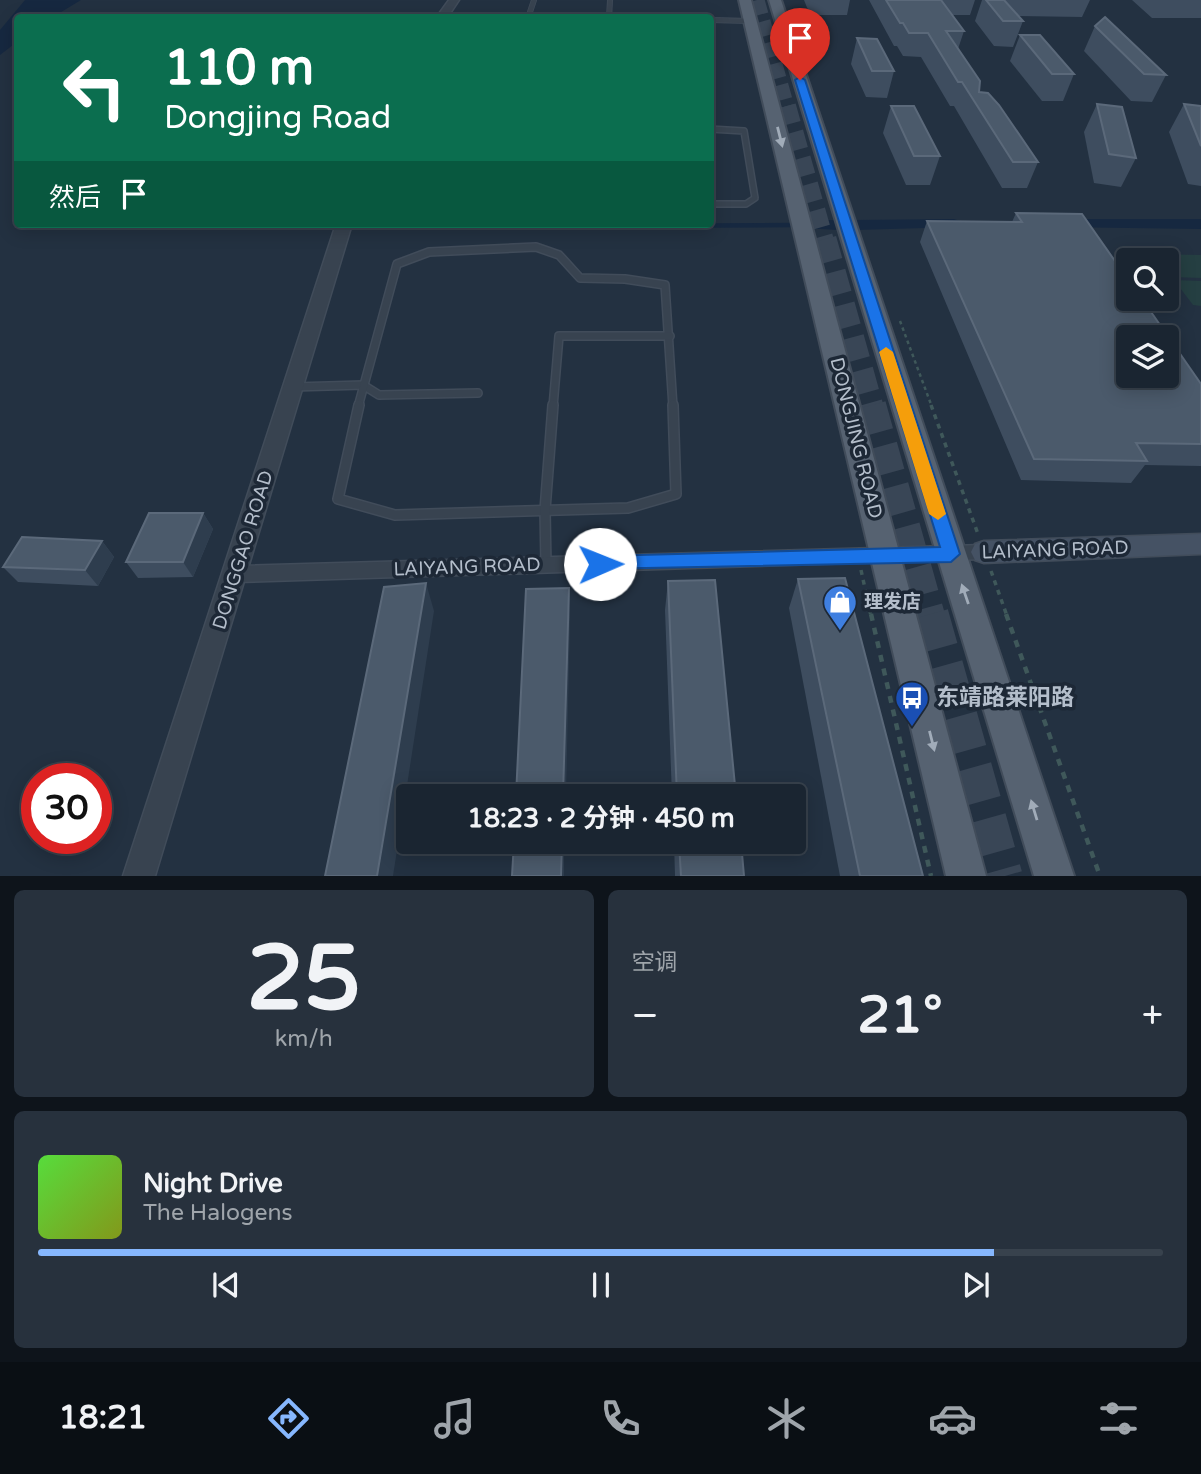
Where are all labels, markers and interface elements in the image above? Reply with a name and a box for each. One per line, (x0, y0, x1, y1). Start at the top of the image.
pin (770, 8, 830, 80)
icon: arrive (781, 19, 819, 57)
text: 110 m (164, 39, 314, 98)
icon: left (49, 42, 140, 133)
text: Dongjing Road (164, 99, 391, 137)
one-way arrow (775, 126, 786, 148)
icon: arrive (115, 175, 153, 213)
text: 然后 (49, 182, 101, 213)
map controls (1116, 248, 1179, 388)
button: search (1116, 248, 1179, 311)
button: layers (1116, 325, 1179, 388)
street label: DONGJING ROAD (825, 355, 887, 521)
street label: DONGGAO ROAD (208, 468, 278, 632)
position arrow (563, 527, 637, 601)
street label: LAIYANG ROAD (981, 536, 1129, 564)
street label: LAIYANG ROAD (393, 553, 541, 581)
shop icon: 理发店 (821, 583, 859, 632)
one-way arrow (959, 583, 970, 604)
place label: 理发店 (864, 591, 921, 613)
bus stop icon: 东靖路莱阳路 (893, 679, 931, 728)
place label: 东靖路莱阳路 (936, 684, 1074, 712)
one-way arrow (927, 730, 938, 752)
speed limit sign: 30 (21, 763, 112, 854)
one-way arrow (1028, 800, 1038, 821)
text: 18:23 · 2 分钟 · 450 m (467, 803, 735, 834)
text: 25 (247, 924, 361, 1034)
text: 空调 (632, 949, 678, 977)
text: 21° (858, 984, 943, 1047)
text: − (632, 993, 659, 1039)
text: + (1142, 993, 1163, 1039)
text: km/h (275, 1025, 333, 1053)
text: Night Drive (143, 1168, 283, 1199)
text: The Halogens (143, 1199, 292, 1227)
icon: previous (207, 1266, 245, 1304)
icon: pause (582, 1266, 620, 1304)
icon: next (957, 1266, 995, 1304)
icon: directions (264, 1394, 313, 1443)
icon: music (430, 1394, 479, 1443)
icon: phone (596, 1394, 645, 1443)
icon: climate (762, 1394, 811, 1443)
icon: car (928, 1394, 977, 1443)
icon: filters (1094, 1394, 1143, 1443)
text: 18:21 (58, 1399, 147, 1437)

